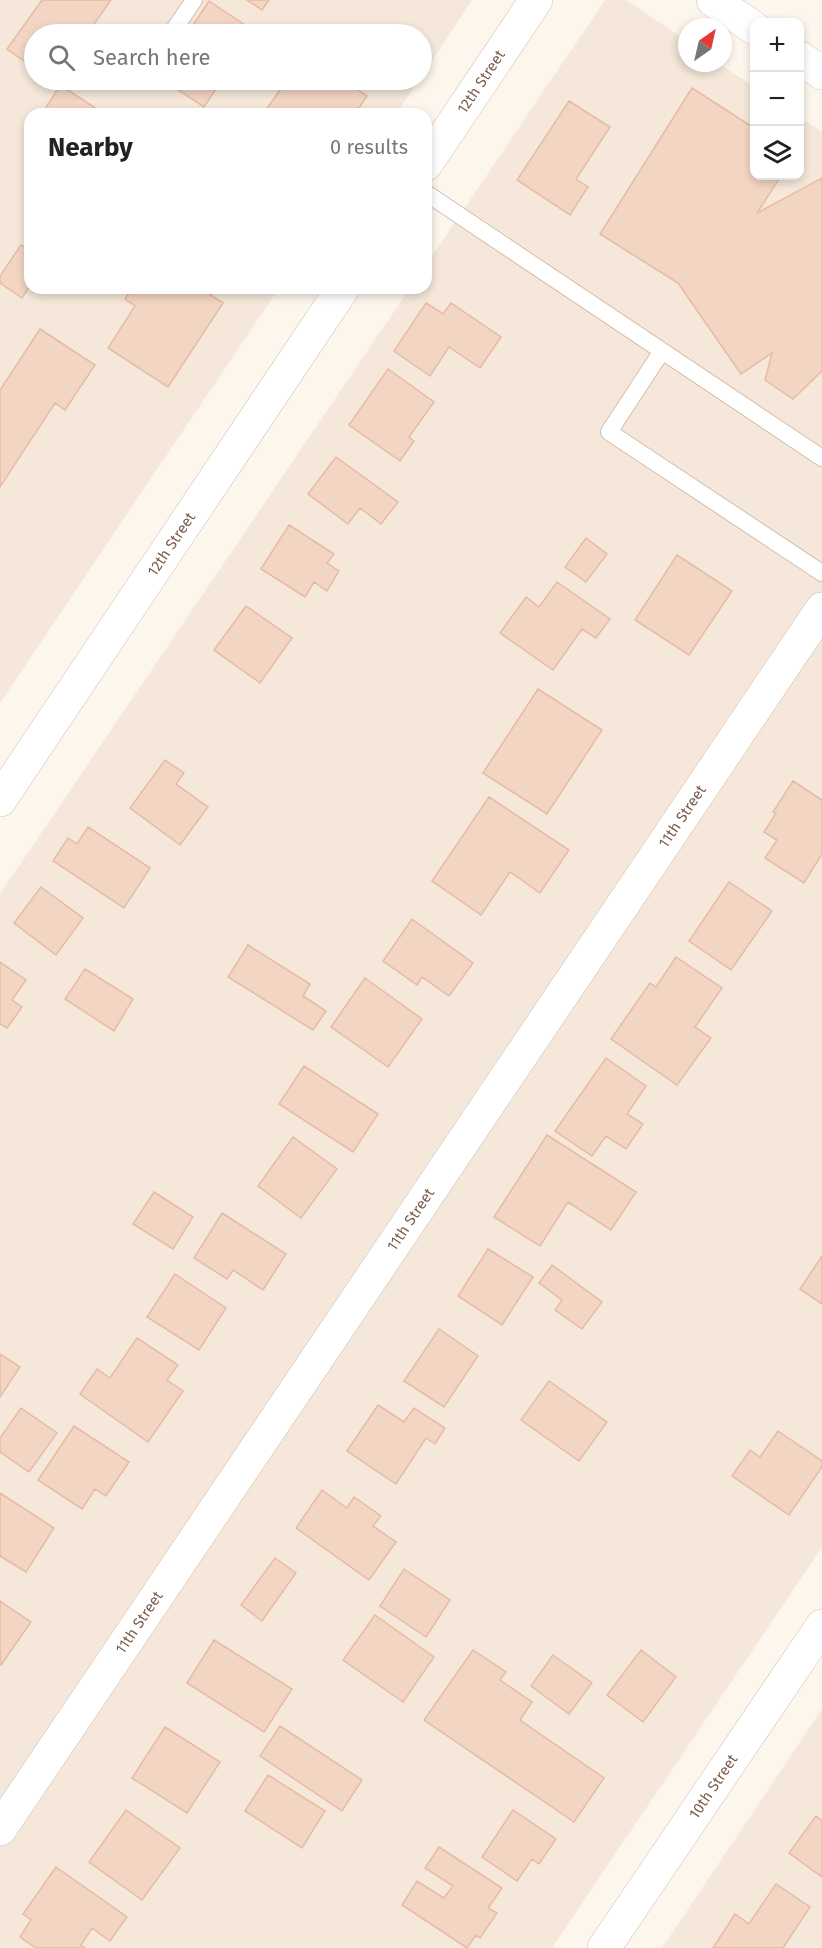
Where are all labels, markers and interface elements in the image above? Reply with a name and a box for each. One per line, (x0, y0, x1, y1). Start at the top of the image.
north arrow (678, 18, 732, 72)
map controls (750, 18, 804, 180)
button: + (750, 18, 804, 72)
search box (24, 24, 432, 90)
icon: search (45, 41, 78, 74)
text: Search here (93, 44, 211, 71)
street label: 12th Street (453, 46, 509, 117)
button: − (750, 72, 804, 126)
button: layers (750, 126, 804, 180)
text: Nearby (48, 132, 133, 163)
text: 0 results (330, 135, 408, 159)
street label: 12th Street (144, 508, 200, 579)
street label: 11th Street (655, 781, 710, 851)
street label: 11th Street (383, 1184, 439, 1254)
street label: 11th Street (112, 1587, 167, 1657)
street label: 10th Street (685, 1750, 742, 1822)

